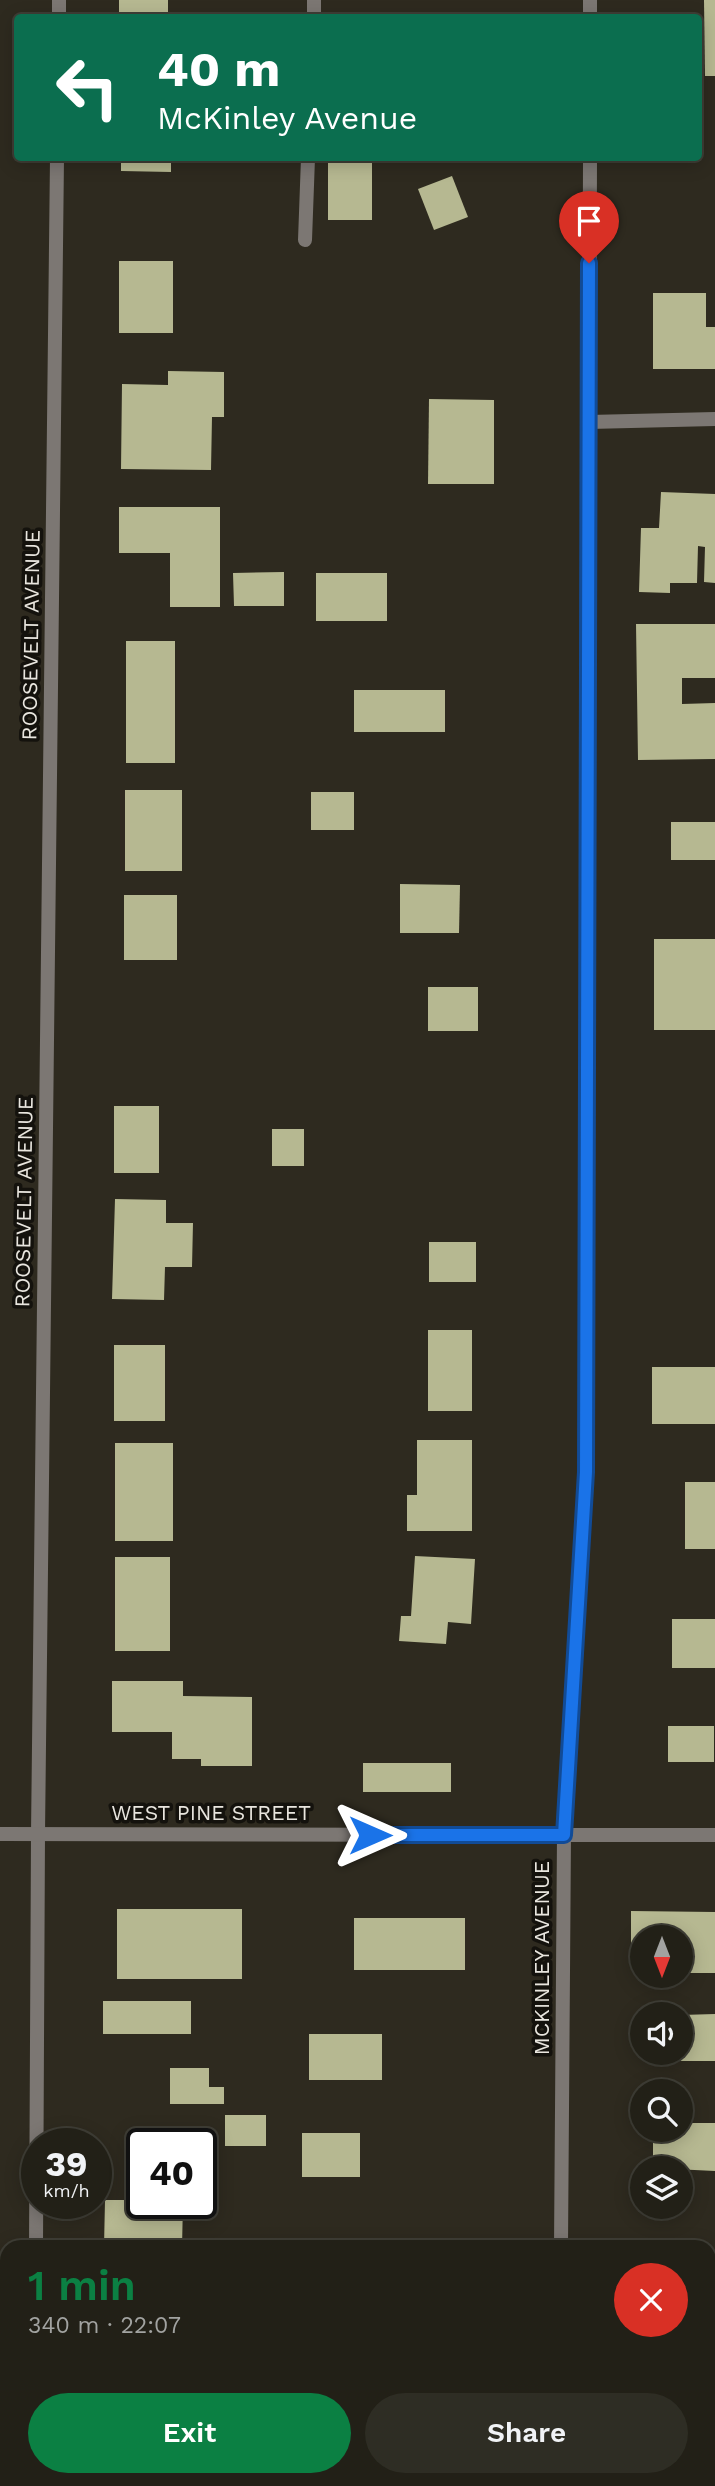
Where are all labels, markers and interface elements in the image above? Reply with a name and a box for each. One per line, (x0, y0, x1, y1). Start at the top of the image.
text: 40 m (157, 40, 280, 98)
icon: left (42, 42, 133, 133)
text: McKinley Avenue (157, 99, 417, 137)
pin (559, 191, 619, 263)
icon: arrive (570, 202, 608, 240)
street label: ROOSEVELT AVENUE (16, 529, 45, 741)
street label: ROOSEVELT AVENUE (9, 1096, 38, 1308)
position arrow (333, 1798, 407, 1872)
street label: WEST PINE STREET (111, 1800, 311, 1825)
street label: MCKINLEY AVENUE (529, 1861, 554, 2055)
north arrow (630, 1925, 693, 1988)
map controls (630, 1925, 693, 2219)
button: sound (630, 2002, 693, 2065)
button: search (630, 2079, 693, 2142)
speed limit sign: 40 (126, 2128, 217, 2219)
text: 39 (45, 2143, 88, 2185)
button: layers (630, 2156, 693, 2219)
text: km/h (43, 2180, 90, 2201)
text: 1 min (28, 2261, 136, 2310)
button: close (614, 2263, 688, 2337)
text: 340 m · 22:07 (28, 2312, 181, 2339)
button: Exit (28, 2393, 351, 2473)
button: Share (365, 2393, 688, 2473)

